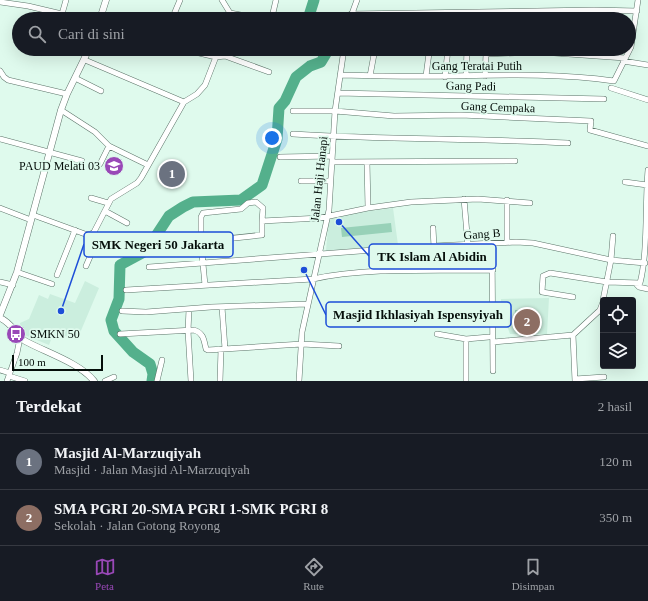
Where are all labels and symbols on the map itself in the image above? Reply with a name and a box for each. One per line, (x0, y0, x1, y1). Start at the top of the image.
street label: Gang Teratai Putih (432, 59, 522, 73)
street label: Gang Padi (446, 79, 497, 93)
street label: Gang Cempaka (461, 99, 536, 115)
your location (262, 128, 282, 148)
street label: Jalan Haji Hanapi (308, 135, 331, 222)
school or university icon: PAUD Melati 03 (103, 155, 125, 177)
place label: PAUD Melati 03 (19, 159, 100, 173)
pin: 1 (159, 159, 185, 189)
street label: Gang B (463, 226, 501, 242)
callout: SMK Negeri 50 Jakarta (84, 232, 233, 257)
text: SMK Negeri 50 Jakarta (92, 237, 225, 252)
callout: TK Islam Al Abidin (369, 244, 496, 269)
text: TK Islam Al Abidin (377, 249, 487, 264)
callout: Masjid Ikhlasiyah Ispensyiyah (326, 302, 511, 327)
text: Masjid Ikhlasiyah Ispensyiyah (333, 307, 504, 322)
pin: 2 (514, 307, 540, 337)
bus stop icon: SMKN 50 (5, 323, 27, 345)
place label: SMKN 50 (30, 327, 80, 341)
scale bar (12, 353, 103, 372)

